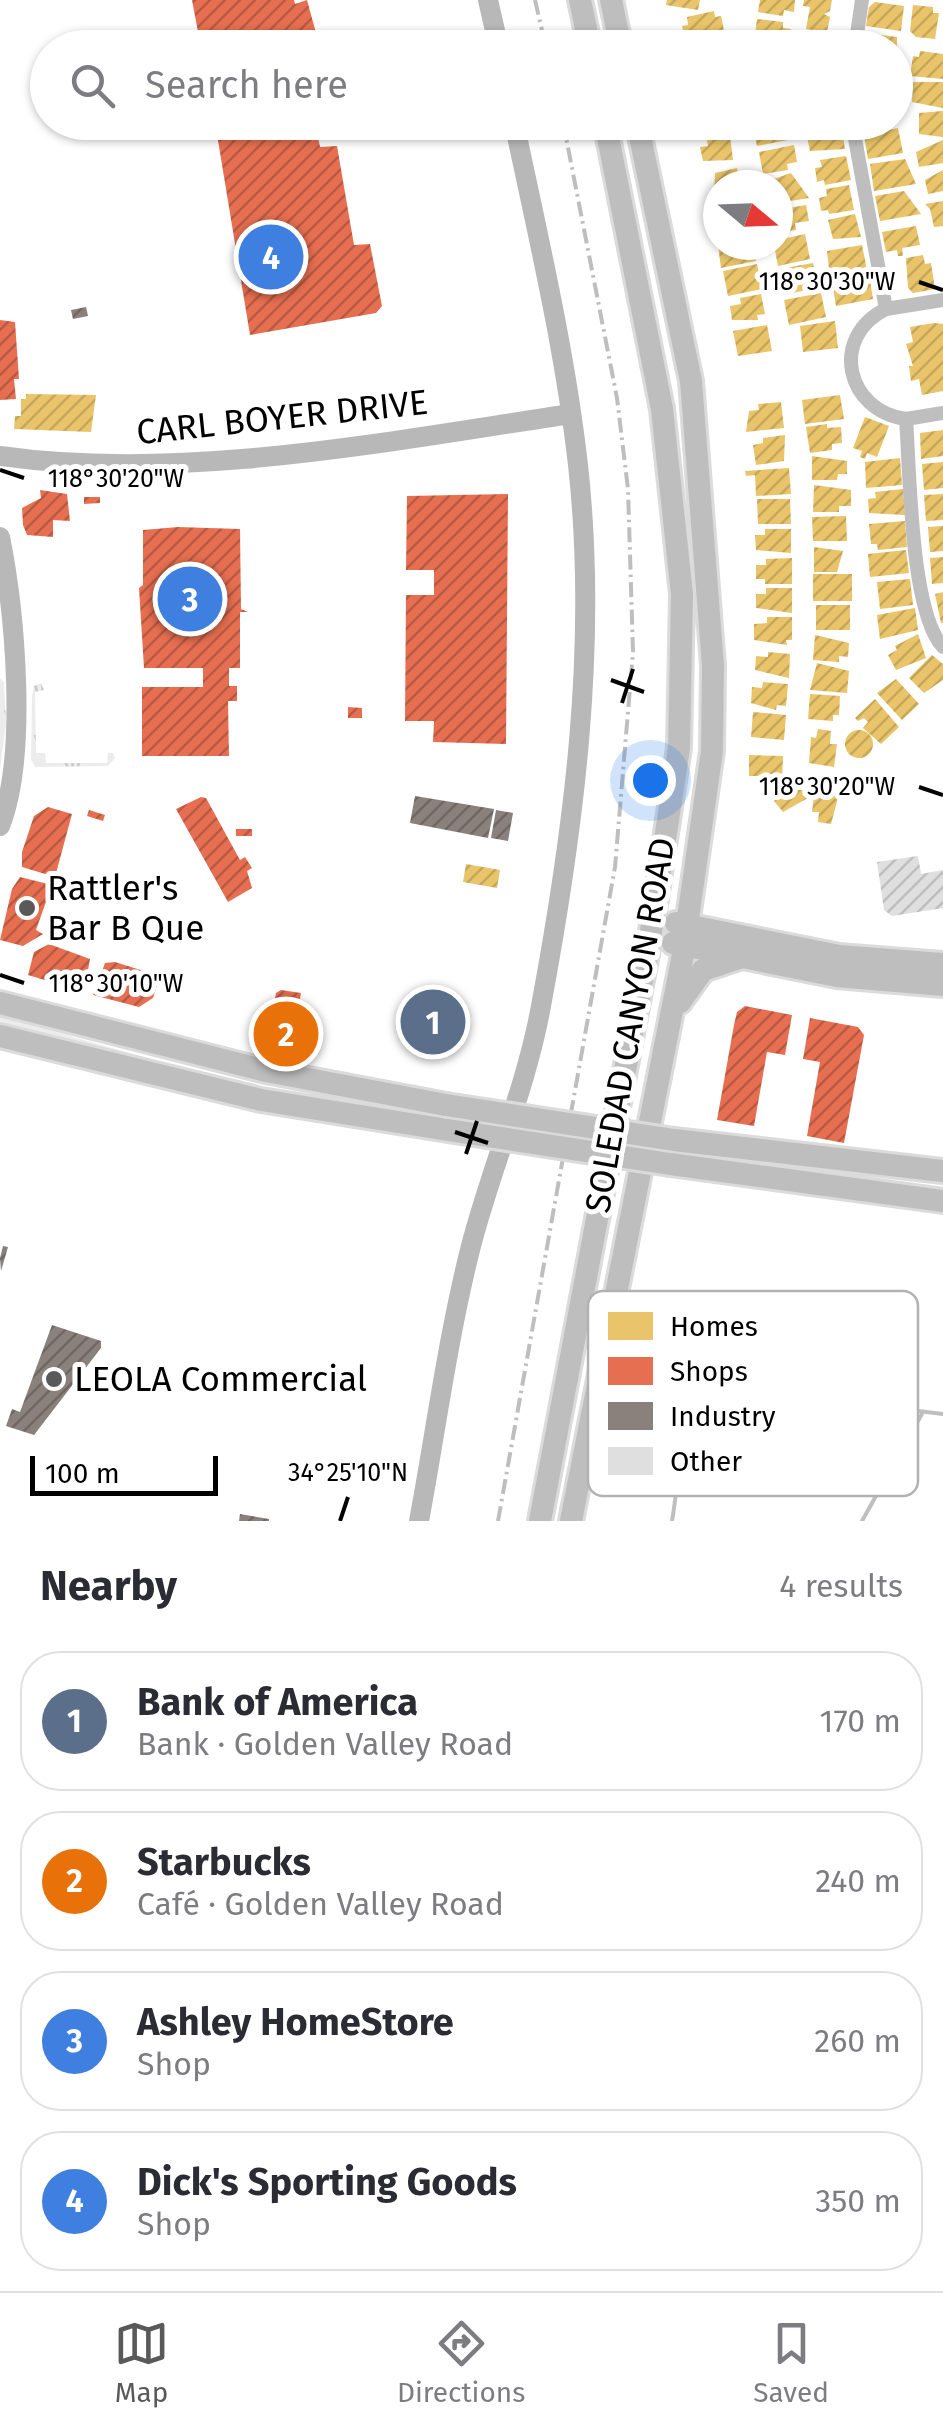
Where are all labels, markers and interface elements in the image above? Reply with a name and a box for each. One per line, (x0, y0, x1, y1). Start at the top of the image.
search box (30, 30, 913, 140)
icon: search (65, 58, 120, 113)
text: Search here (145, 62, 348, 108)
north arrow (703, 170, 793, 260)
pin: 4 (238, 220, 304, 294)
text: 118°30'30"W (759, 267, 896, 297)
street label: CARL BOYER DRIVE (134, 381, 430, 453)
text: 118°30'20"W (48, 464, 185, 494)
pin: 3 (158, 562, 222, 636)
your location (625, 755, 676, 806)
text: 118°30'20"W (759, 772, 896, 802)
street label: SOLEDAD CANYON ROAD (576, 834, 684, 1216)
place label: Rattler's Bar B Que (47, 867, 204, 949)
marker: Rattler's Bar B Que (16, 897, 38, 919)
text: 118°30'10"W (49, 969, 184, 999)
pin: 1 (400, 984, 466, 1060)
pin: 2 (254, 996, 318, 1072)
legend (588, 1291, 918, 1496)
text: Homes (670, 1310, 758, 1343)
text: Shops (670, 1355, 748, 1388)
place label: LEOLA Commercial (74, 1358, 367, 1400)
marker: LEOLA Commercial (43, 1368, 65, 1390)
text: Industry (670, 1400, 776, 1433)
text: Other (670, 1445, 742, 1478)
scale bar (30, 1451, 218, 1496)
text: 100 m (45, 1457, 120, 1490)
text: 34°25'10"N (288, 1458, 408, 1488)
text: Nearby (40, 1561, 177, 1611)
text: 4 results (779, 1567, 903, 1605)
text: Bank of America (137, 1679, 418, 1725)
text: 1 (67, 1702, 82, 1740)
text: 170 m (820, 1702, 901, 1740)
text: Bank · Golden Valley Road (137, 1725, 513, 1763)
text: Starbucks (137, 1839, 311, 1885)
text: 2 (66, 1862, 83, 1900)
text: 240 m (815, 1862, 901, 1900)
text: Café · Golden Valley Road (137, 1885, 504, 1923)
text: Ashley HomeStore (137, 1999, 454, 2045)
text: 3 (66, 2022, 83, 2060)
text: 260 m (814, 2022, 901, 2060)
text: Shop (137, 2045, 211, 2083)
text: Dick's Sporting Goods (137, 2159, 517, 2205)
text: 4 (65, 2182, 84, 2220)
text: 350 m (815, 2182, 901, 2220)
text: Shop (137, 2205, 211, 2243)
tab: Map (114, 2316, 169, 2409)
tab: Directions (397, 2316, 525, 2409)
tab: Saved (753, 2316, 829, 2409)

